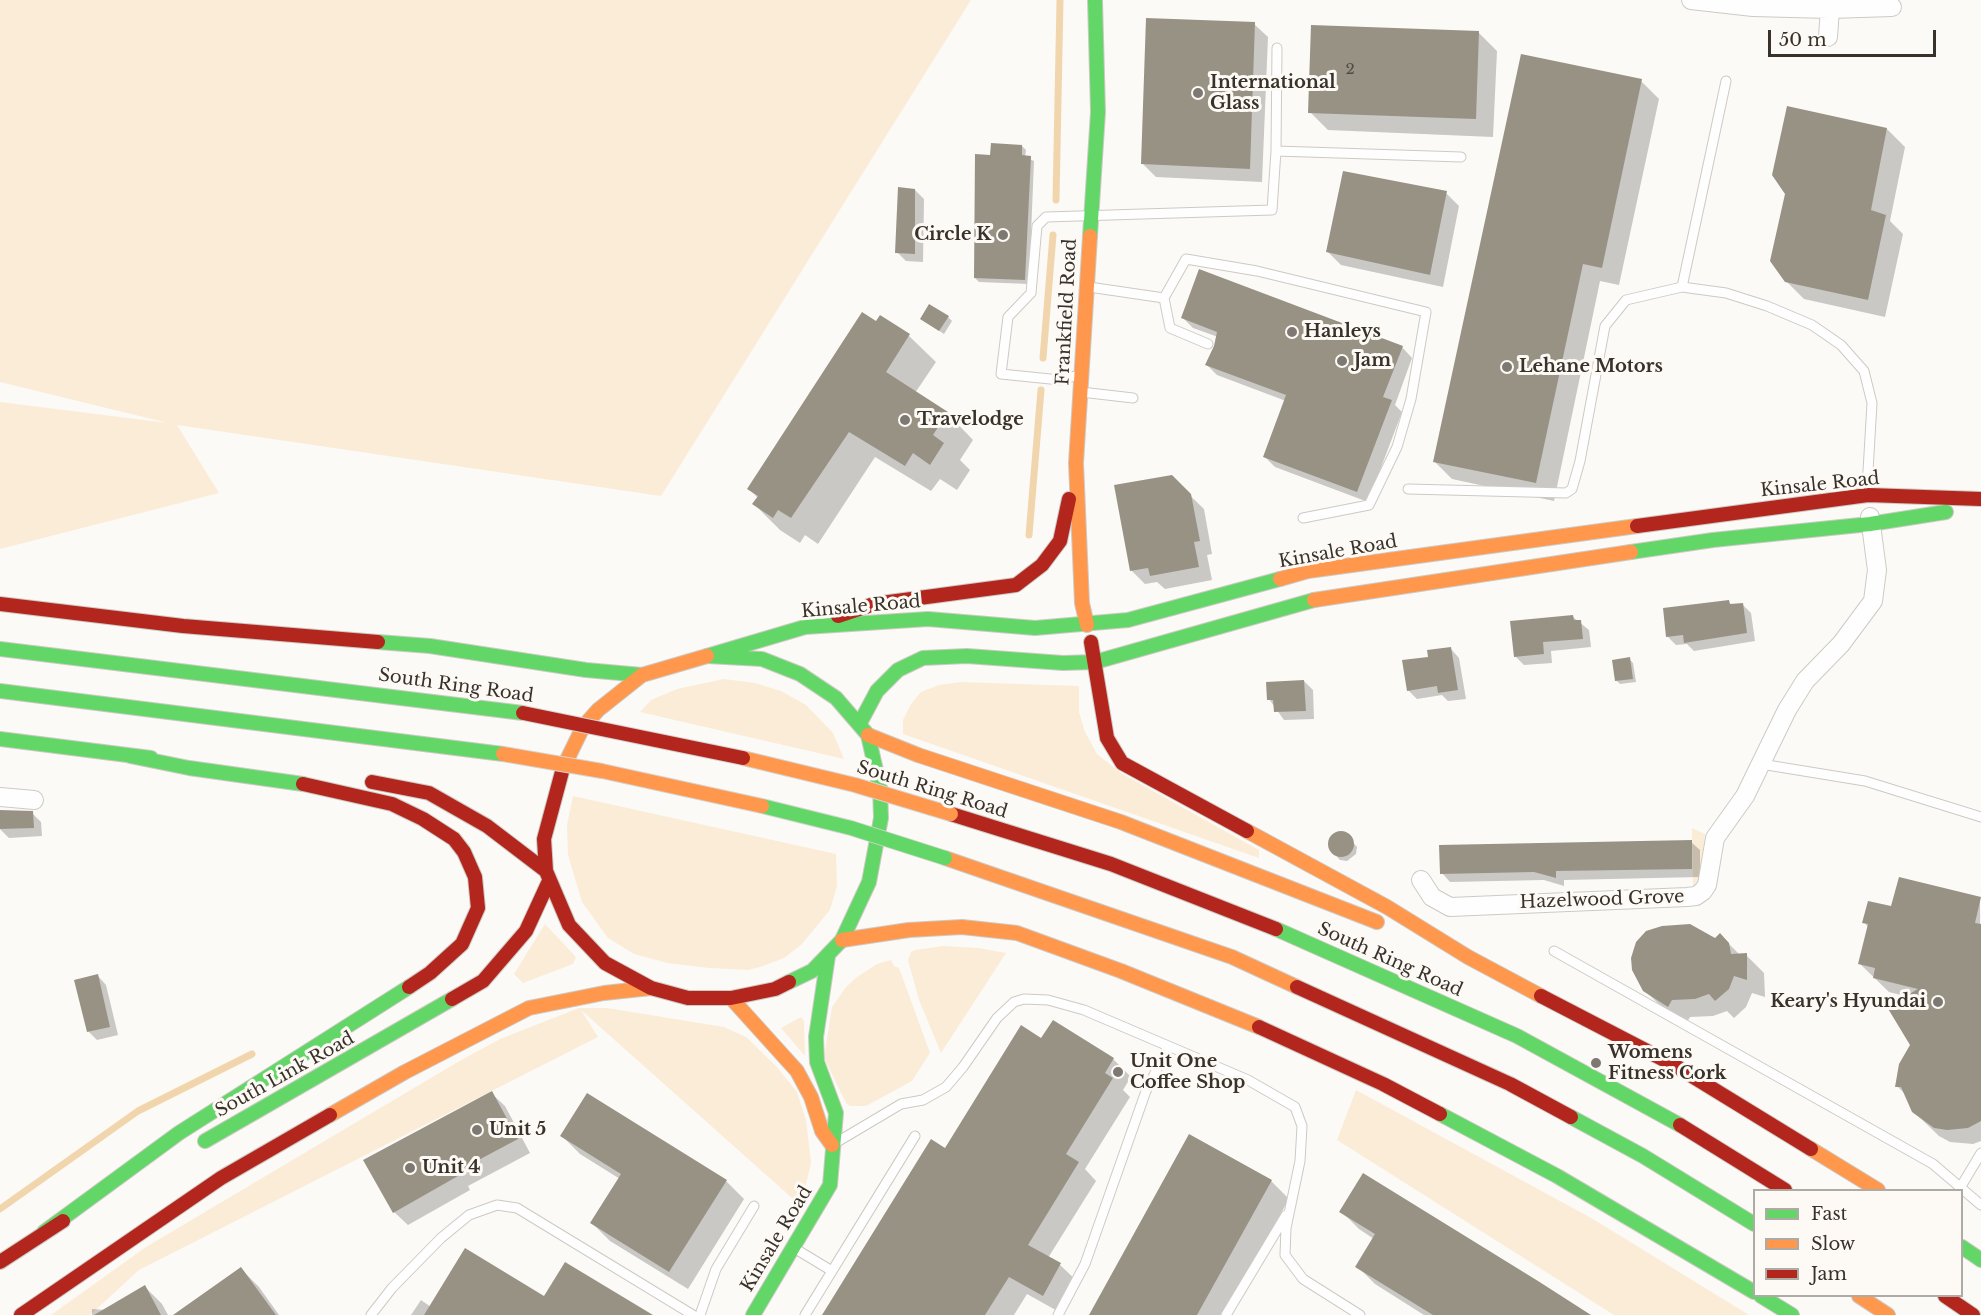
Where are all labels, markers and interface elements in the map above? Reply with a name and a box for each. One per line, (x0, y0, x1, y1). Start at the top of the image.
scale bar (1771, 18, 1939, 56)
text: 50 m (1779, 29, 1827, 51)
house number: 2 (1345, 61, 1355, 79)
place label: International Glass (1210, 72, 1336, 115)
marker: International Glass (1191, 86, 1205, 100)
place label: Circle K (914, 224, 991, 246)
marker: Circle K (996, 228, 1010, 242)
street label: Frankfield Road (1052, 238, 1082, 386)
place label: Hanleys (1304, 321, 1381, 343)
marker: Hanleys (1285, 325, 1299, 339)
place label: Jam (1354, 350, 1391, 372)
marker: Jam (1335, 354, 1349, 368)
place label: Lehane Motors (1519, 356, 1663, 378)
marker: Lehane Motors (1500, 360, 1514, 374)
place label: Travelodge (917, 409, 1024, 431)
marker: Travelodge (898, 413, 912, 427)
street label: Kinsale Road (1759, 468, 1881, 502)
street label: Kinsale Road (1277, 531, 1399, 573)
street label: Kinsale Road (800, 591, 922, 623)
street label: South Ring Road (377, 664, 535, 708)
street label: South Ring Road (854, 757, 1010, 823)
street label: Hazelwood Grove (1519, 886, 1685, 914)
street label: South Ring Road (1314, 918, 1466, 1002)
place label: Keary's Hyundai (1770, 991, 1926, 1013)
marker: Keary's Hyundai (1931, 995, 1945, 1009)
street label: South Link Road (212, 1028, 358, 1122)
place label: Womens Fitness Cork (1608, 1042, 1727, 1084)
place label: Unit One Coffee Shop (1130, 1051, 1245, 1094)
marker: Womens Fitness Cork (1589, 1056, 1603, 1070)
marker: Unit One Coffee Shop (1111, 1065, 1125, 1079)
place label: Unit 5 (489, 1119, 546, 1141)
marker: Unit 5 (470, 1123, 484, 1137)
place label: Unit 4 (422, 1157, 481, 1179)
marker: Unit 4 (403, 1161, 417, 1175)
street label: Kinsale Road (737, 1182, 817, 1296)
legend (1753, 1189, 1963, 1297)
text: Fast (1811, 1203, 1847, 1225)
text: Slow (1811, 1233, 1855, 1255)
text: Jam (1811, 1263, 1847, 1285)

